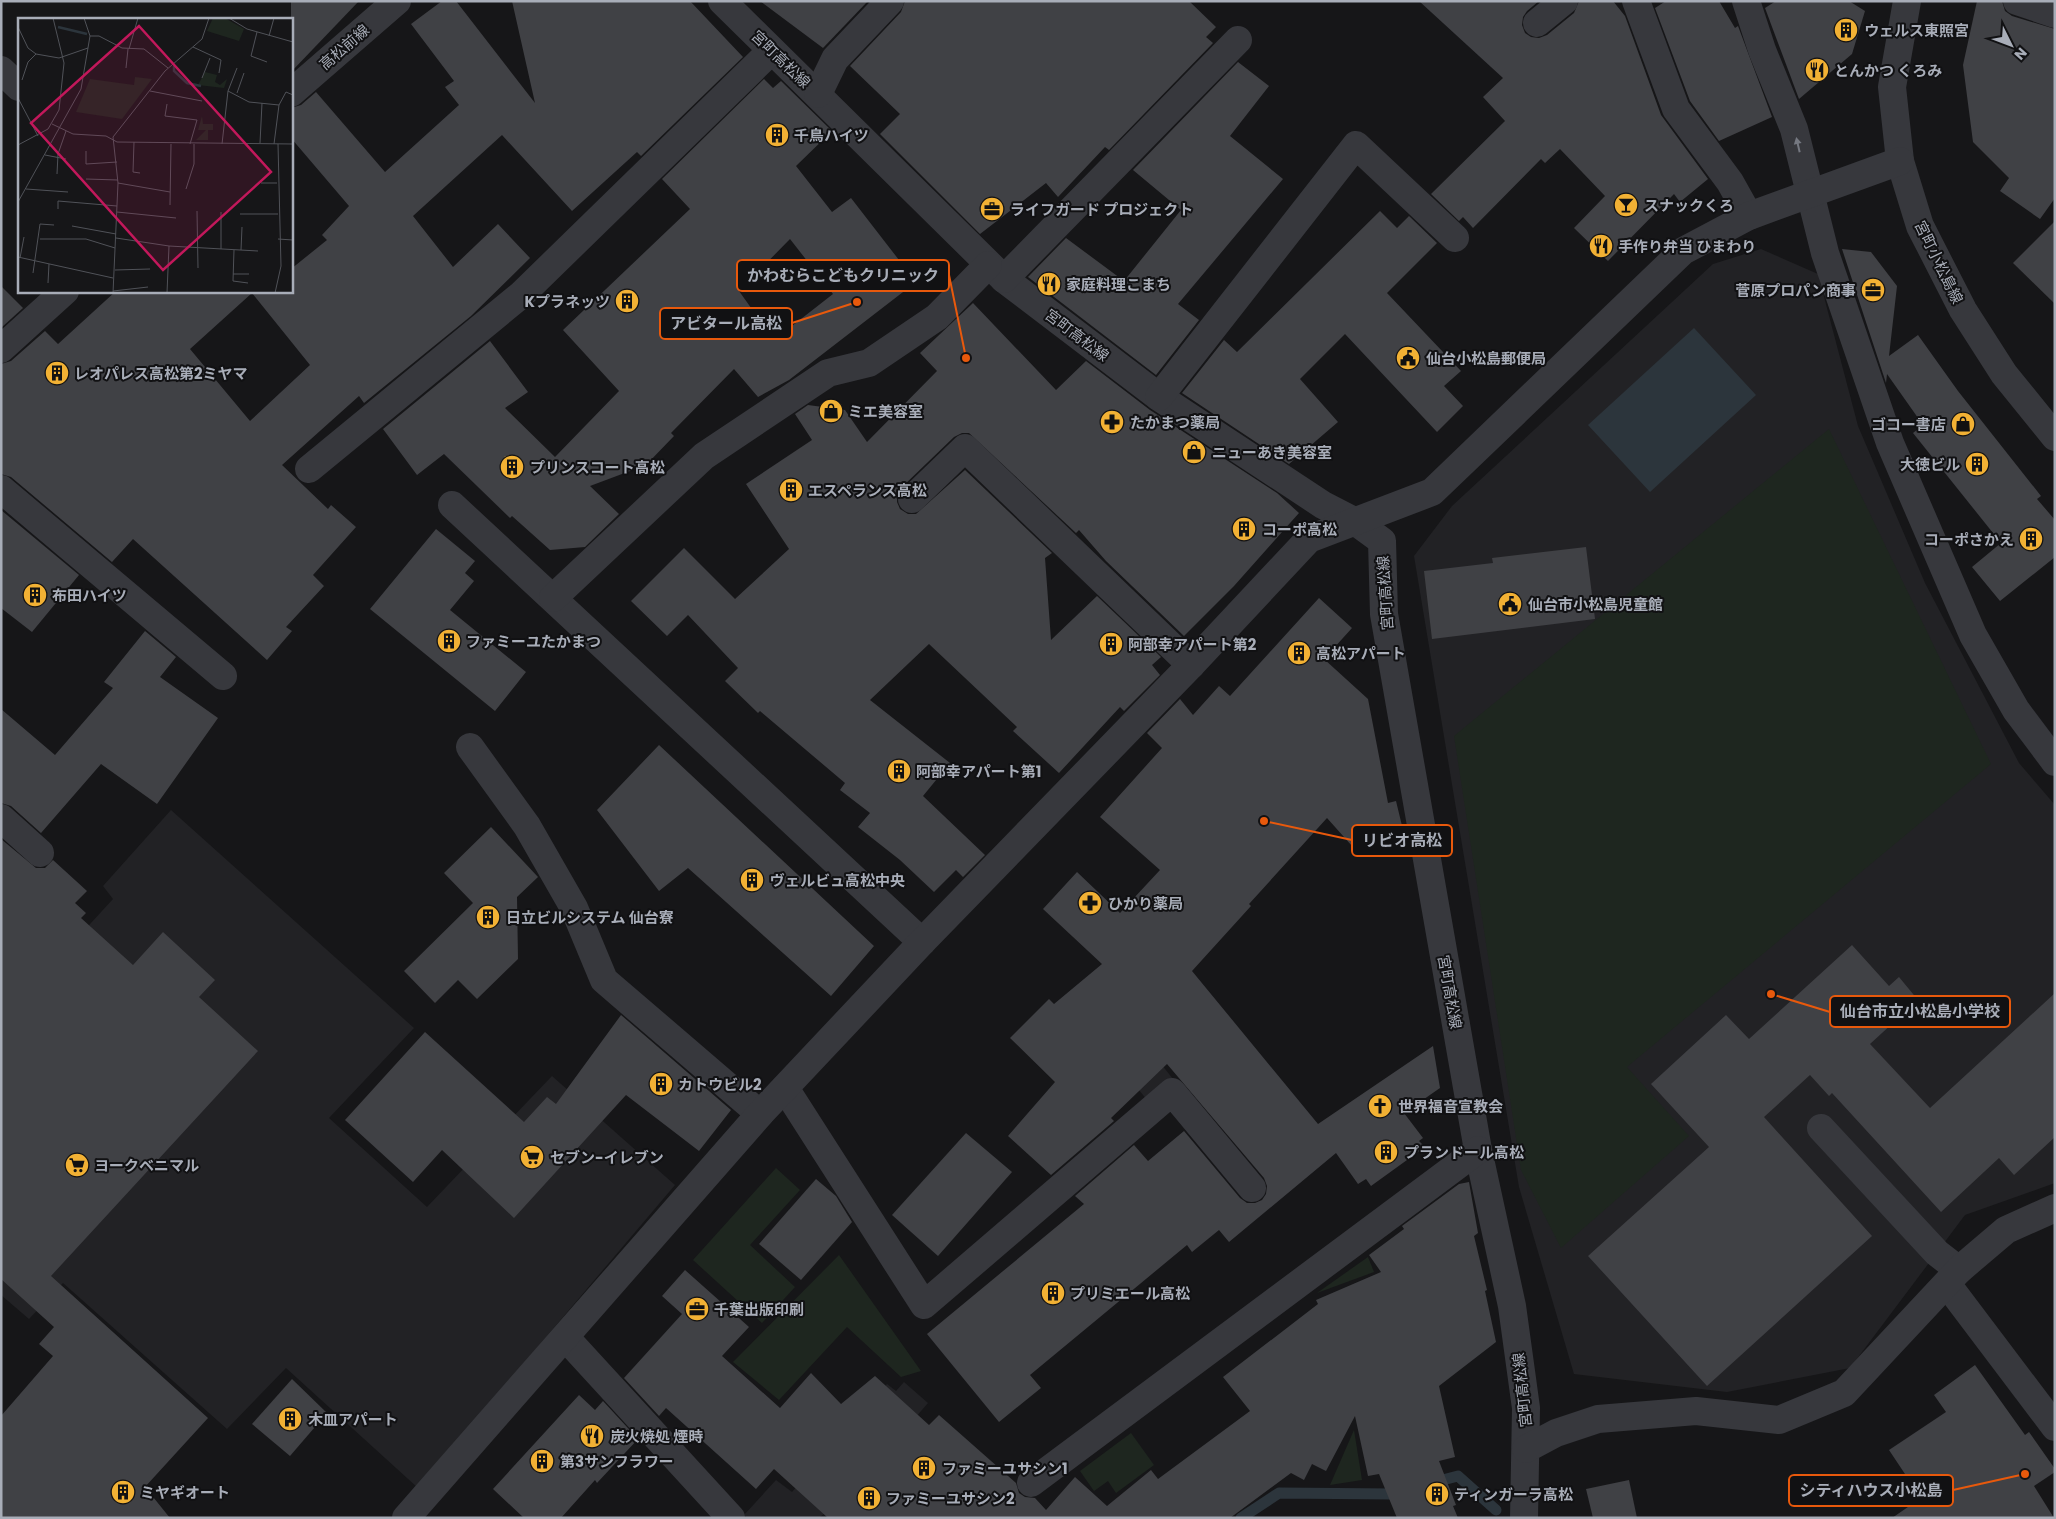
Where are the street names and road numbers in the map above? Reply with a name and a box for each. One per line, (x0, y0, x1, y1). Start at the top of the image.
street label: 高松前線 (314, 19, 374, 75)
street label: 宮町高松線 (747, 25, 815, 93)
street label: 宮町小松島線 (1910, 217, 1968, 307)
street label: 宮町高松線 (1041, 304, 1113, 366)
street label: 宮町高松線 (1372, 555, 1398, 631)
street label: 宮町高松線 (1433, 953, 1467, 1031)
street label: 宮町高松線 (1508, 1352, 1536, 1428)

